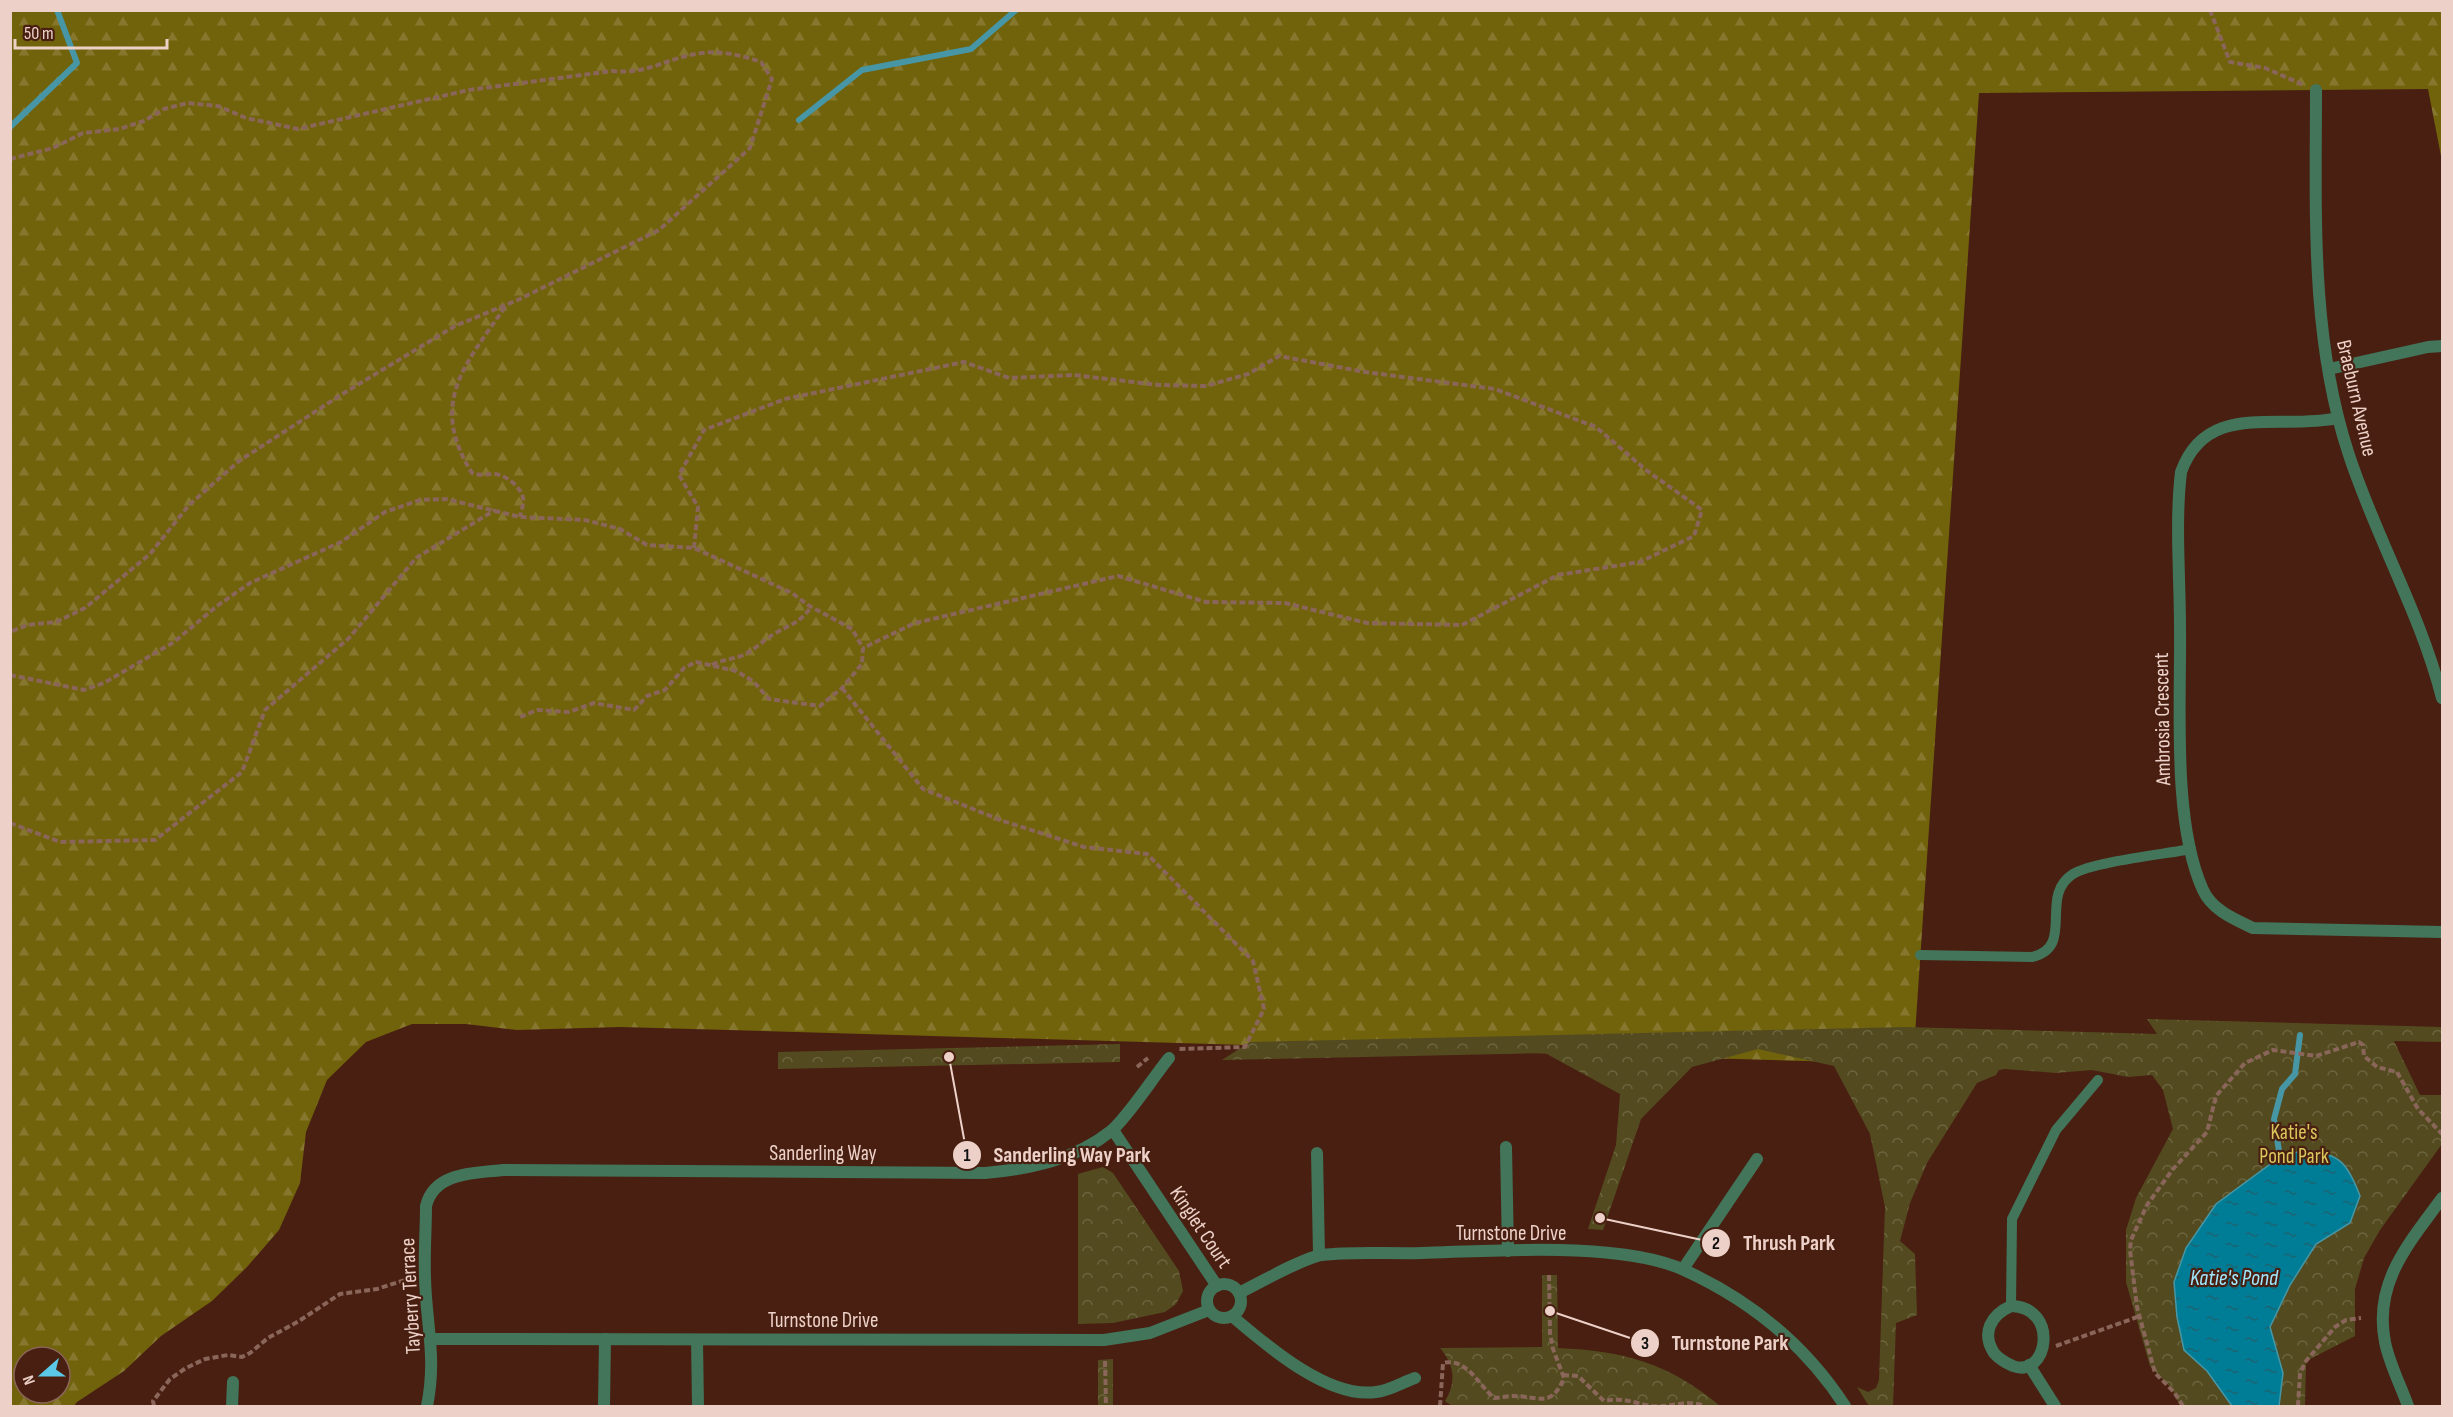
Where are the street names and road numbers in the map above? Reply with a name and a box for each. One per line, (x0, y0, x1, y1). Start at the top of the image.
street label: Braeburn Avenue (2331, 337, 2382, 459)
street label: Ambrosia Crescent (2149, 652, 2176, 787)
street label: Sanderling Way (769, 1141, 877, 1166)
street label: Kinglet Court (1164, 1182, 1237, 1273)
street label: Turnstone Drive (1456, 1221, 1566, 1246)
street label: Tayberry Terrace (395, 1237, 426, 1355)
street label: Turnstone Drive (768, 1308, 878, 1333)

